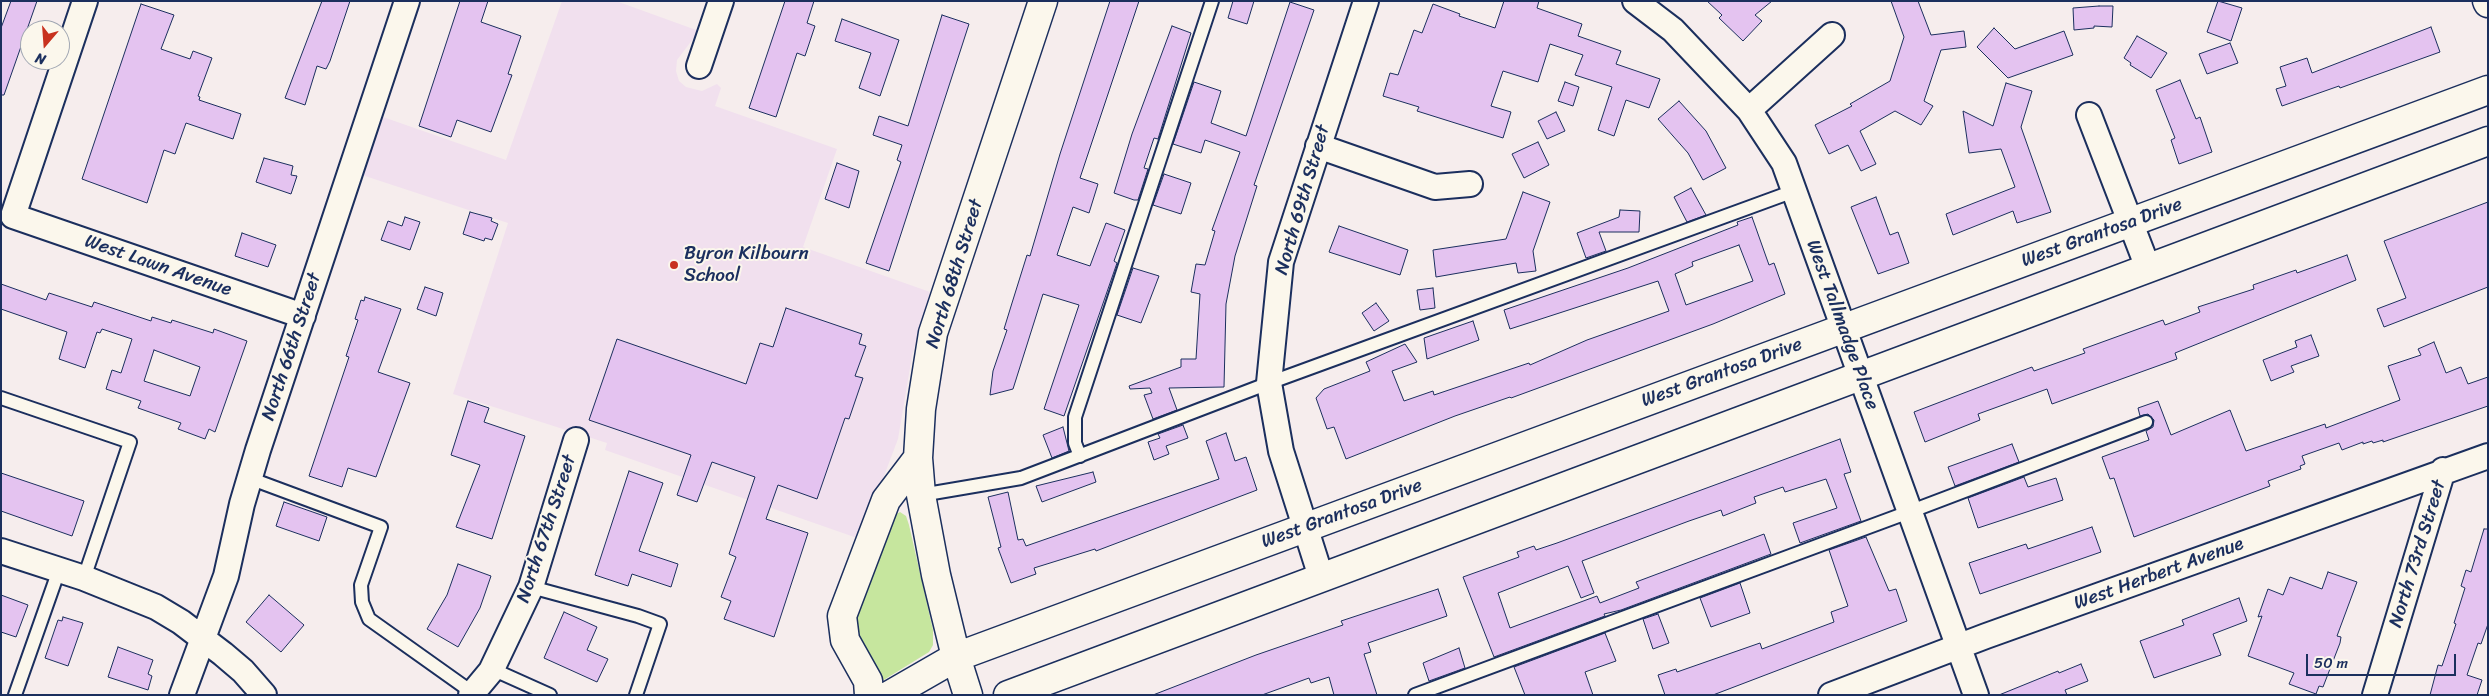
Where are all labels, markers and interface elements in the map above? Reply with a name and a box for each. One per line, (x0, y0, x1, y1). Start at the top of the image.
north arrow (20, 20, 70, 70)
text: N (32, 45, 49, 72)
street label: North 69th Street (1271, 123, 1335, 277)
street label: West Grantosa Drive (2019, 193, 2185, 273)
street label: North 68th Street (922, 197, 988, 351)
street label: West Lawn Avenue (82, 230, 234, 302)
street label: West Tallmadge Place (1801, 237, 1883, 413)
place label: Byron Kilbourn School (684, 243, 809, 287)
marker: Byron Kilbourn School (668, 259, 680, 271)
street label: North 66th Street (257, 270, 327, 424)
street label: West Grantosa Drive (1639, 333, 1805, 413)
street label: North 67th Street (512, 452, 582, 606)
street label: West Grantosa Drive (1259, 474, 1425, 554)
street label: North 73rd Street (2385, 477, 2451, 631)
street label: West Herbert Avenue (2071, 533, 2247, 615)
scale bar (2309, 644, 2459, 676)
text: 50 m (2314, 650, 2348, 676)

